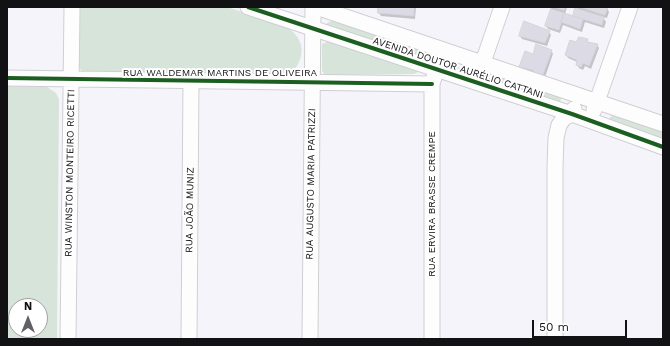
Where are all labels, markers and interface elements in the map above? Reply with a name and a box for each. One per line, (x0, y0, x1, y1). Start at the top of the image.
street label: AVENIDA DOUTOR AURÉLIO CATTANI (371, 35, 545, 101)
street label: RUA WALDEMAR MARTINS DE OLIVEIRA (123, 67, 317, 79)
street label: RUA WINSTON MONTEIRO RICETTI (63, 89, 77, 257)
street label: RUA AUGUSTO MARIA PATRIZZI (304, 108, 318, 260)
street label: RUA ERVIRA BRASSE CREMPE (426, 131, 438, 277)
street label: RUA JOÃO MUNIZ (183, 167, 197, 253)
north arrow (8, 298, 48, 338)
text: N (24, 300, 32, 313)
scale bar (534, 312, 629, 338)
text: 50 m (539, 320, 569, 334)

